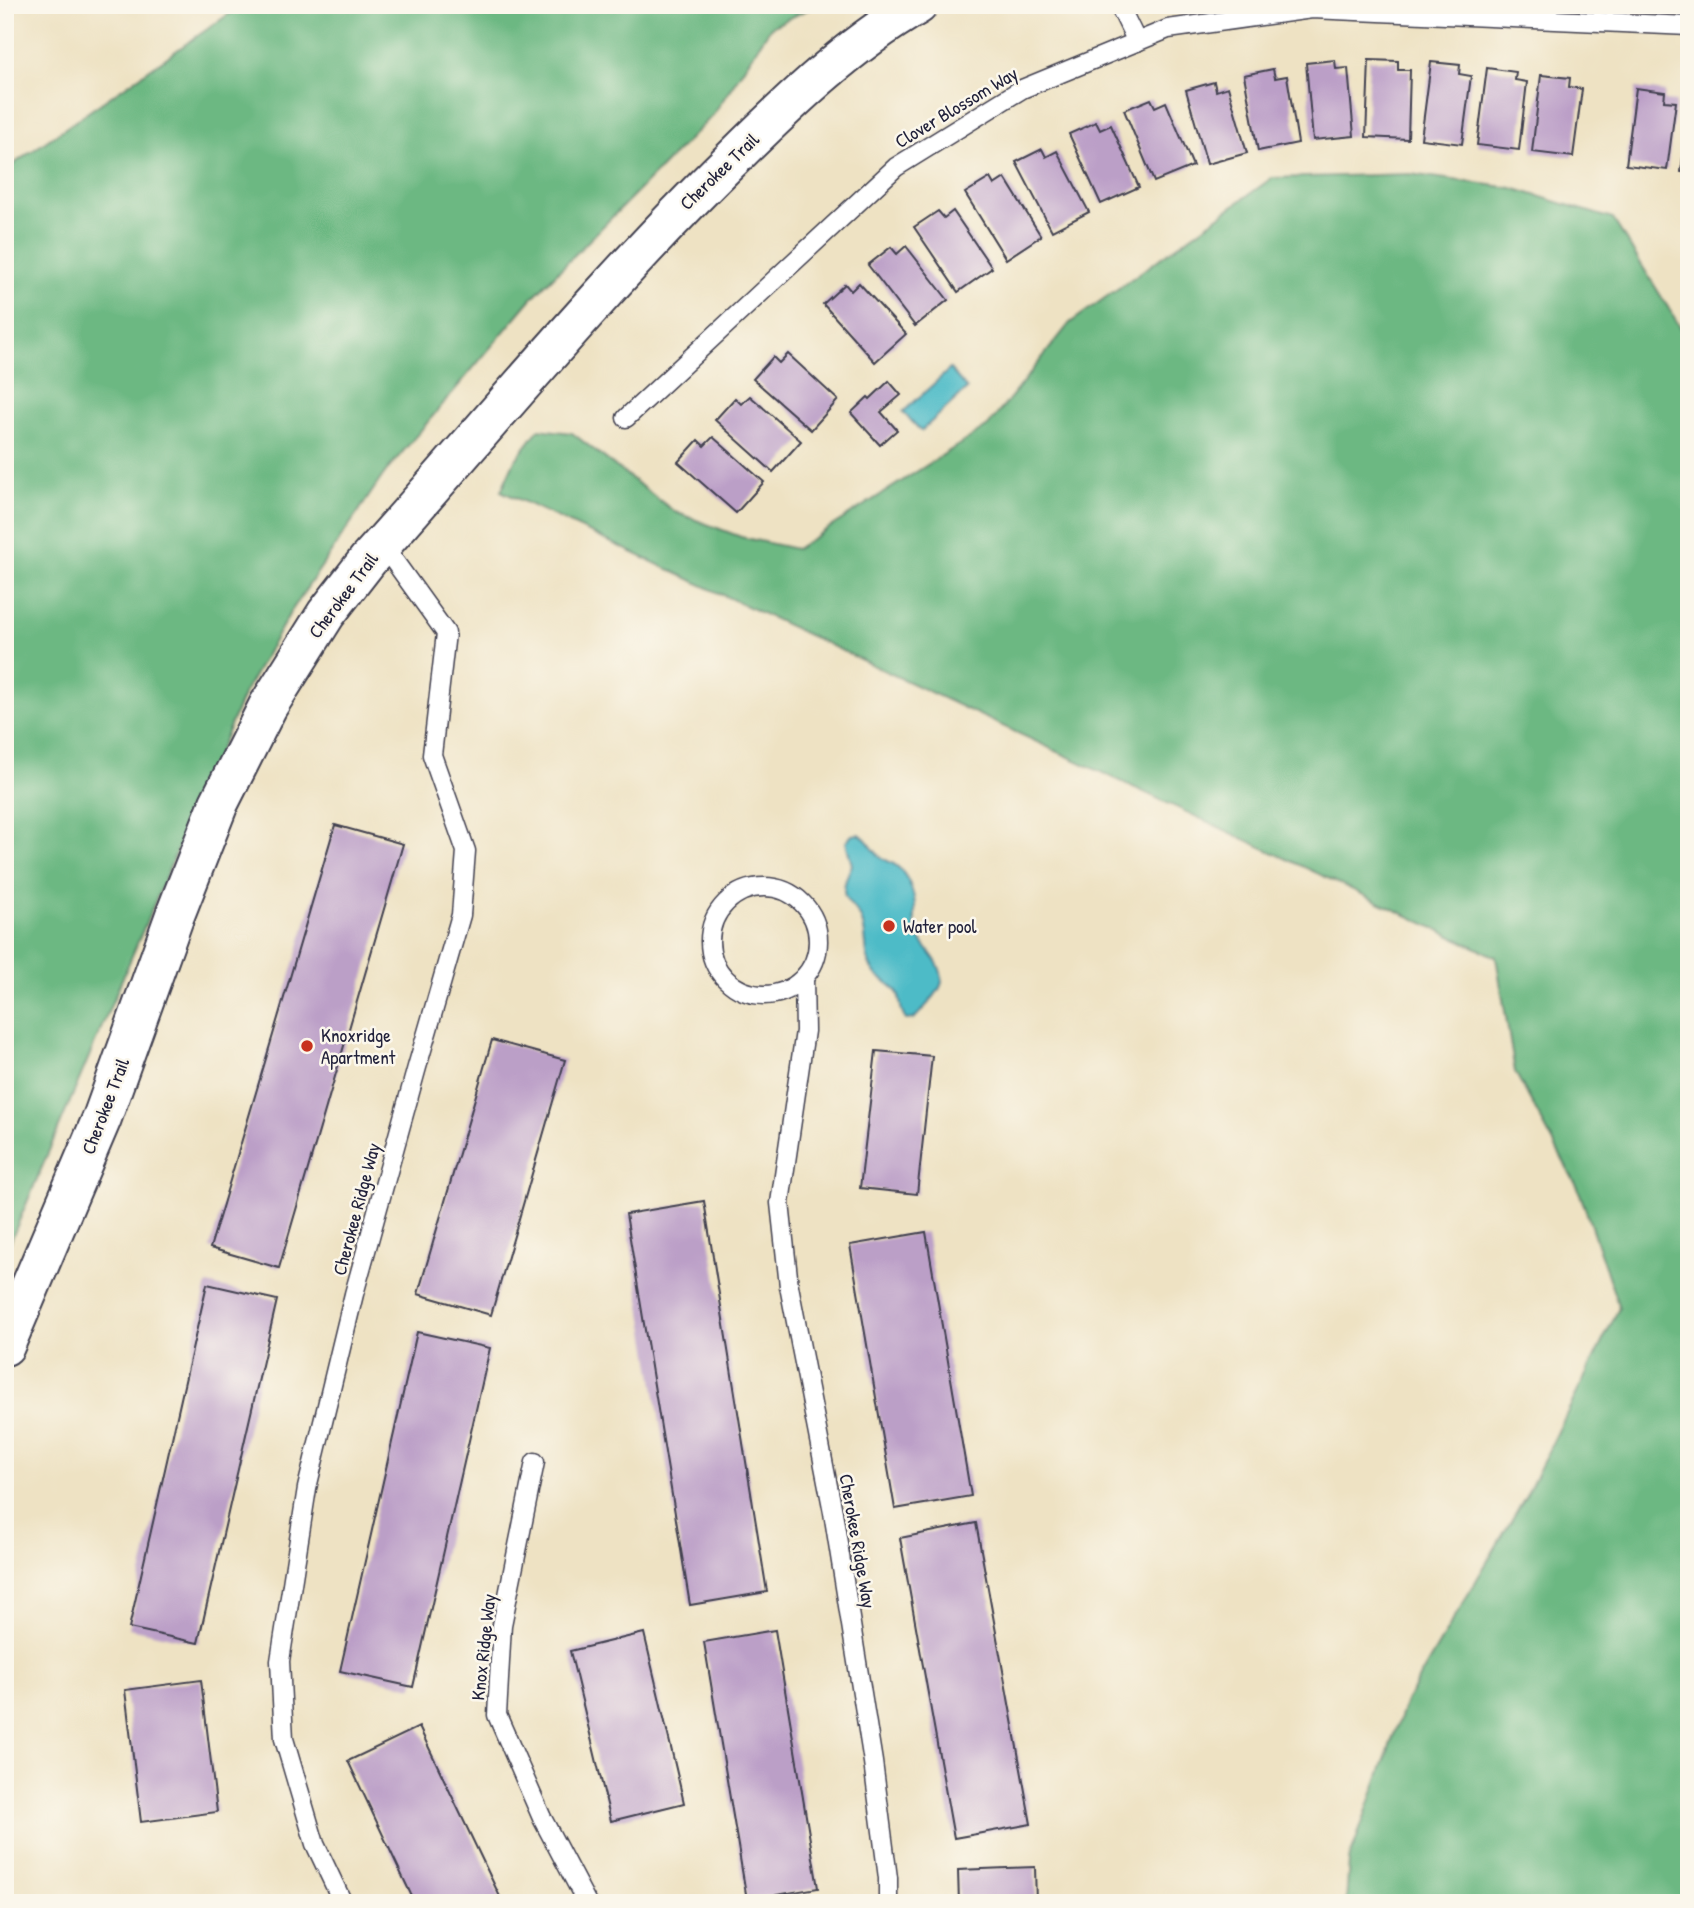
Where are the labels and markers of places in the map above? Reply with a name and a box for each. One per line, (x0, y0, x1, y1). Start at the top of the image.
place label: Water pool (903, 913, 977, 939)
marker: Water pool (881, 918, 897, 934)
place label: Knoxridge Apartment (321, 1022, 396, 1070)
marker: Knoxridge Apartment (299, 1038, 315, 1054)

